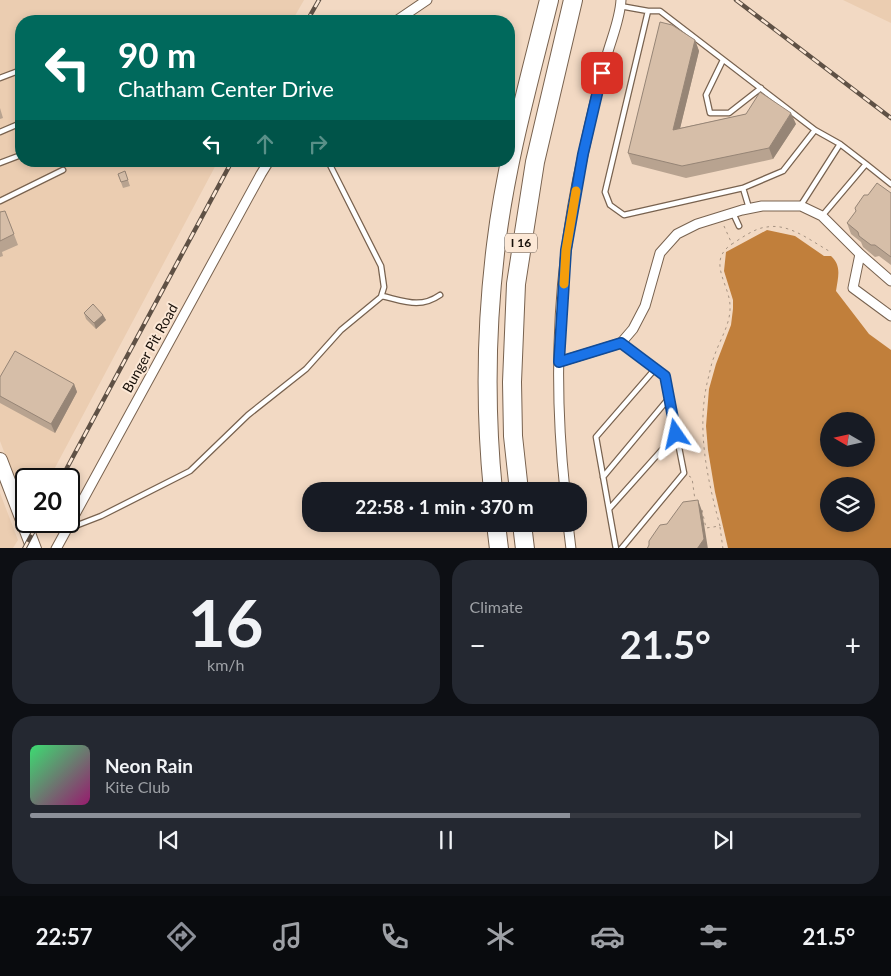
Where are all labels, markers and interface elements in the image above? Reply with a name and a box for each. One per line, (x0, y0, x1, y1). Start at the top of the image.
text: 90 m (118, 33, 196, 75)
icon: left (35, 35, 100, 100)
pin (581, 52, 623, 94)
icon: arrive (588, 59, 616, 87)
text: Chatham Center Drive (118, 75, 334, 102)
icon: left (198, 130, 226, 158)
icon: ahead (251, 130, 279, 158)
icon: right (304, 130, 332, 158)
road number: I 16 (505, 234, 537, 252)
street label: Bunger Pit Road (118, 300, 181, 395)
position arrow (649, 407, 701, 459)
north arrow (820, 412, 875, 468)
map controls (820, 412, 875, 532)
speed limit sign: 20 (15, 468, 80, 533)
button: layers (820, 477, 875, 532)
text: 22:58 · 1 min · 370 m (355, 495, 534, 518)
text: 16 (188, 583, 263, 661)
text: Climate (470, 597, 523, 616)
text: 21.5° (620, 621, 711, 667)
text: − (470, 628, 486, 662)
text: + (845, 628, 861, 662)
text: km/h (207, 655, 244, 674)
text: Neon Rain (105, 754, 193, 777)
text: Kite Club (105, 777, 170, 796)
icon: previous (155, 826, 183, 854)
icon: pause (432, 826, 460, 854)
icon: next (709, 826, 737, 854)
icon: directions (164, 919, 199, 954)
icon: music (270, 919, 305, 954)
icon: phone (377, 919, 412, 954)
icon: climate (483, 919, 518, 954)
icon: car (590, 919, 625, 954)
icon: filters (696, 919, 731, 954)
text: 22:57 (36, 923, 92, 950)
text: 21.5° (803, 923, 855, 950)

